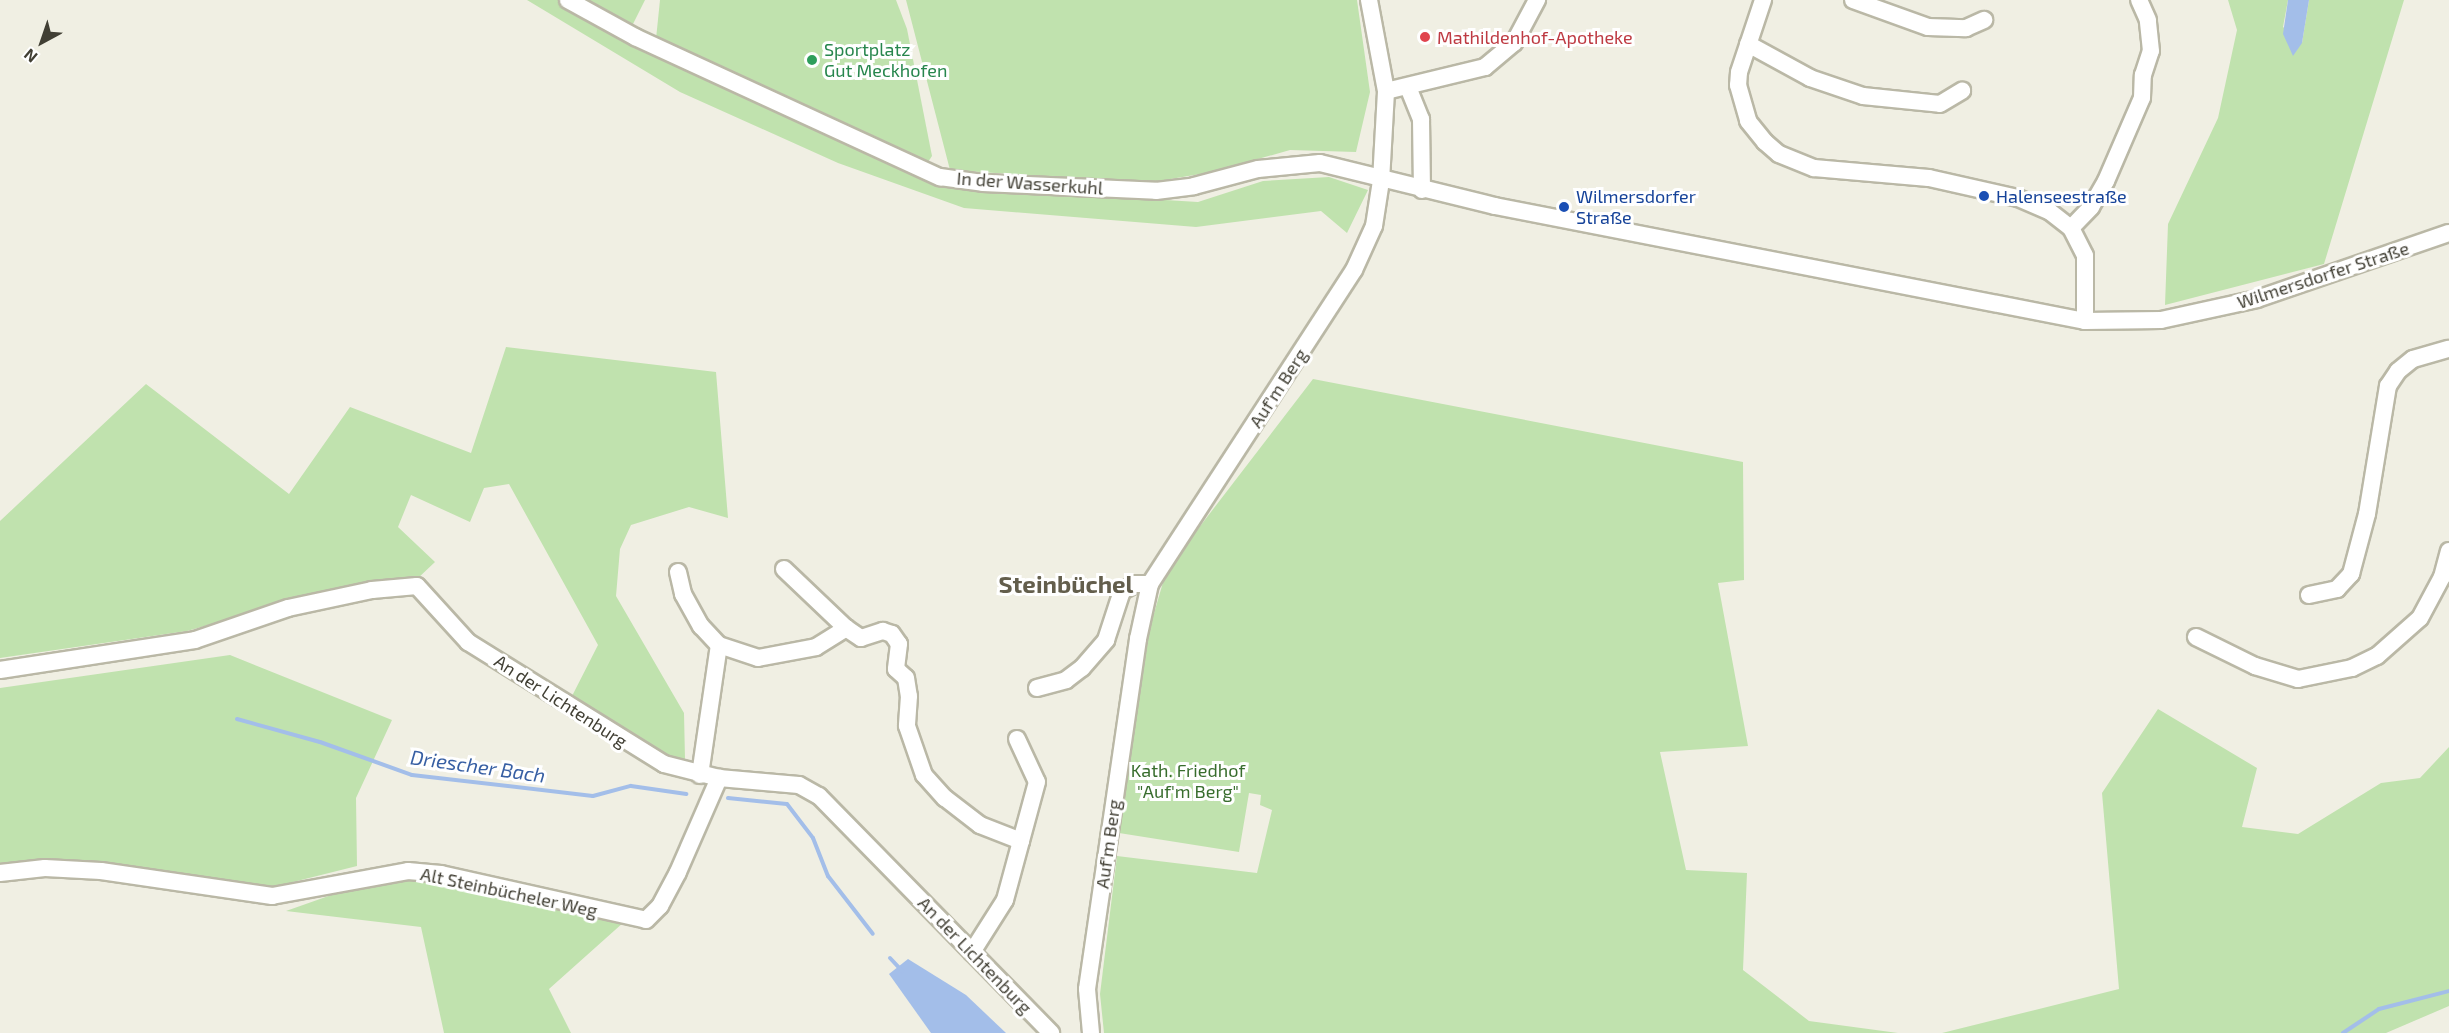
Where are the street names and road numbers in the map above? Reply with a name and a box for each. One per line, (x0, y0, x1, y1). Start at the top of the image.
street label: In der Wasserkuhl (956, 167, 1104, 199)
street label: Wilmersdorfer Straße (2234, 237, 2412, 313)
street label: Auf'm Berg (1244, 344, 1312, 432)
street label: An der Lichtenburg (490, 650, 632, 752)
street label: Auf'm Berg (1091, 798, 1125, 890)
street label: Alt Steinbücheler Weg (418, 863, 600, 921)
street label: An der Lichtenburg (914, 892, 1036, 1018)

